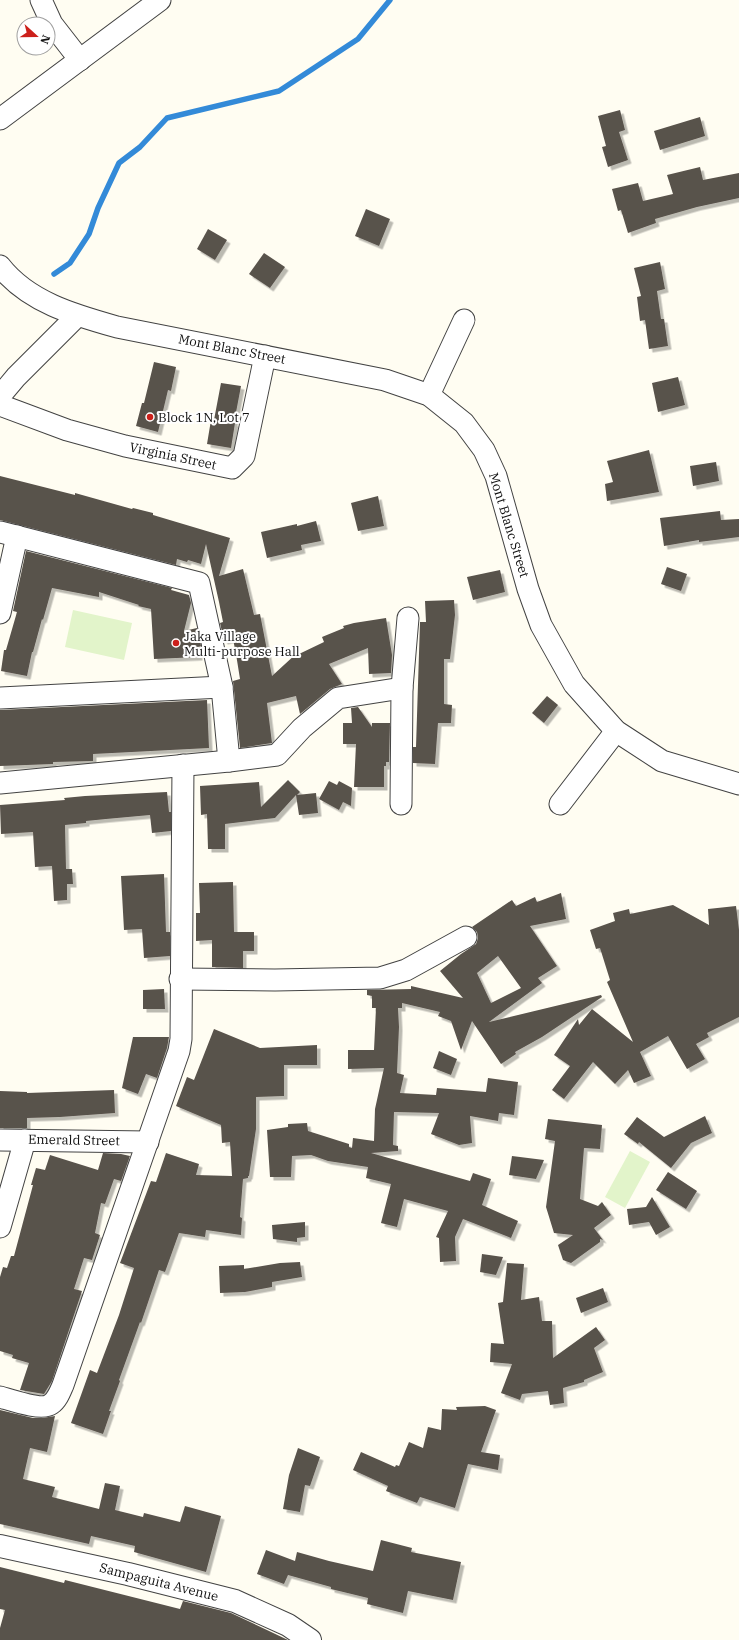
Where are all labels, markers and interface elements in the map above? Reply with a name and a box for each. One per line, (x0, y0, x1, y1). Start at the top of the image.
north arrow (16, 16, 56, 56)
text: N (37, 33, 53, 46)
street label: Mont Blanc Street (177, 330, 287, 368)
place label: Block 1N, Lot 7 (158, 409, 250, 426)
marker: Block 1N, Lot 7 (145, 412, 155, 422)
street label: Virginia Street (128, 438, 218, 474)
street label: Mont Blanc Street (485, 470, 533, 580)
place label: Jaka Village Multi-purpose Hall (184, 628, 300, 660)
marker: Jaka Village Multi-purpose Hall (171, 638, 181, 648)
street label: Emerald Street (28, 1131, 120, 1149)
street label: Sampaguita Avenue (98, 1559, 220, 1605)

